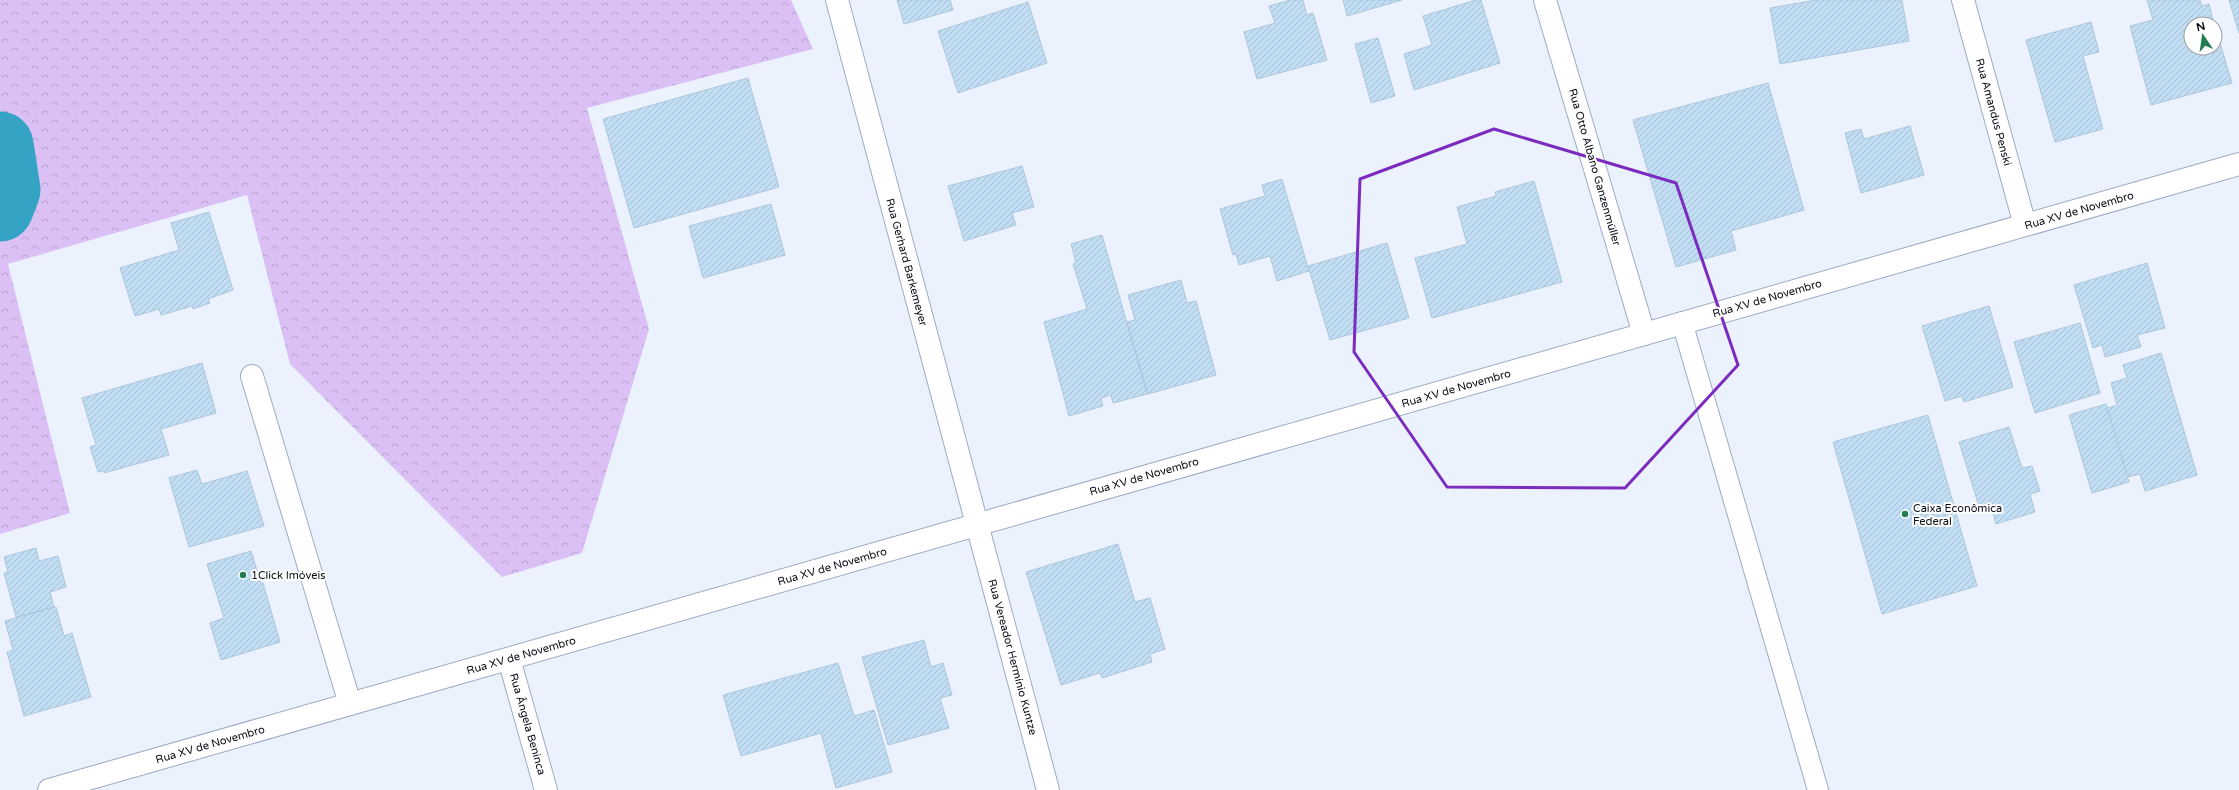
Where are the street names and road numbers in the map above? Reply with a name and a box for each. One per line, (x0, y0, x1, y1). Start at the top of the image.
street label: Rua Amandus Penski (1973, 57, 2014, 167)
street label: Rua Otto Albano Ganzenmüller (1566, 87, 1623, 248)
street label: Rua XV de Novembro (2023, 189, 2135, 232)
street label: Rua Gerhard Barkemeyer (883, 197, 930, 328)
street label: Rua XV de Novembro (1711, 277, 1823, 320)
street label: Rua XV de Novembro (1400, 367, 1512, 410)
street label: Rua XV de Novembro (1088, 455, 1200, 498)
street label: Rua XV de Novembro (776, 545, 888, 588)
street label: Rua Vereador Hermínio Kuntze (985, 578, 1040, 737)
street label: Rua XV de Novembro (465, 634, 577, 677)
street label: Rua Ângela Beninca (507, 672, 548, 777)
street label: Rua XV de Novembro (154, 723, 266, 766)

